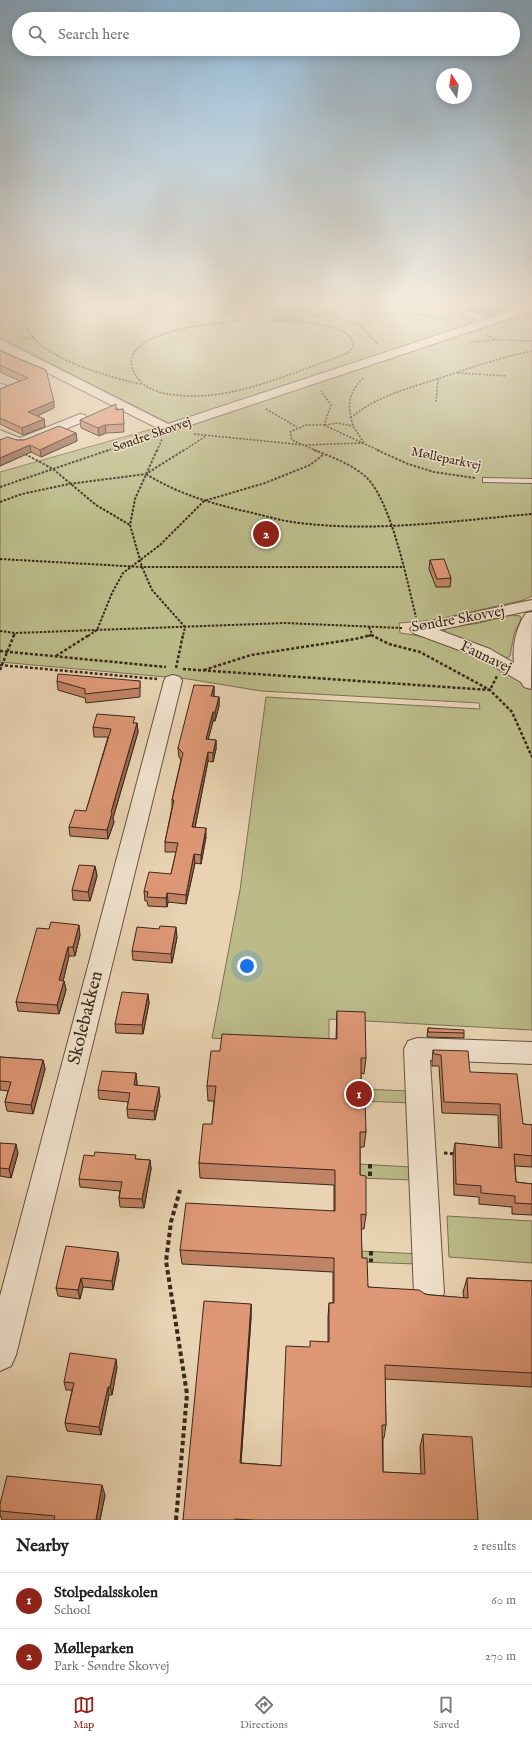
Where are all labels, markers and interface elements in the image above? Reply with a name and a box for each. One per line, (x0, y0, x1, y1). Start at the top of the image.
search box (12, 12, 520, 56)
icon: search (26, 23, 48, 45)
text: Search here (58, 25, 129, 44)
north arrow (436, 68, 472, 104)
street label: Søndre Skovvej (110, 414, 194, 456)
street label: Mølleparkvej (409, 443, 483, 475)
pin: 2 (253, 519, 279, 549)
street label: Søndre Skovvej (410, 601, 506, 637)
street label: Faunavej (457, 636, 515, 678)
your location (237, 956, 257, 976)
street label: Skolebakken (63, 968, 109, 1067)
pin: 1 (346, 1079, 372, 1109)
text: Nearby (16, 1536, 69, 1557)
text: 2 results (472, 1538, 516, 1555)
text: Stolpedalsskolen (54, 1583, 158, 1602)
text: 1 (27, 1592, 31, 1609)
text: 60 m (491, 1592, 516, 1609)
text: School (54, 1602, 91, 1619)
text: Mølleparken (54, 1639, 134, 1658)
text: 2 (26, 1648, 32, 1665)
text: 270 m (485, 1648, 516, 1665)
text: Park · Søndre Skovvej (54, 1658, 169, 1675)
tab: Map (73, 1694, 95, 1732)
tab: Directions (240, 1694, 288, 1732)
tab: Saved (433, 1694, 459, 1732)

